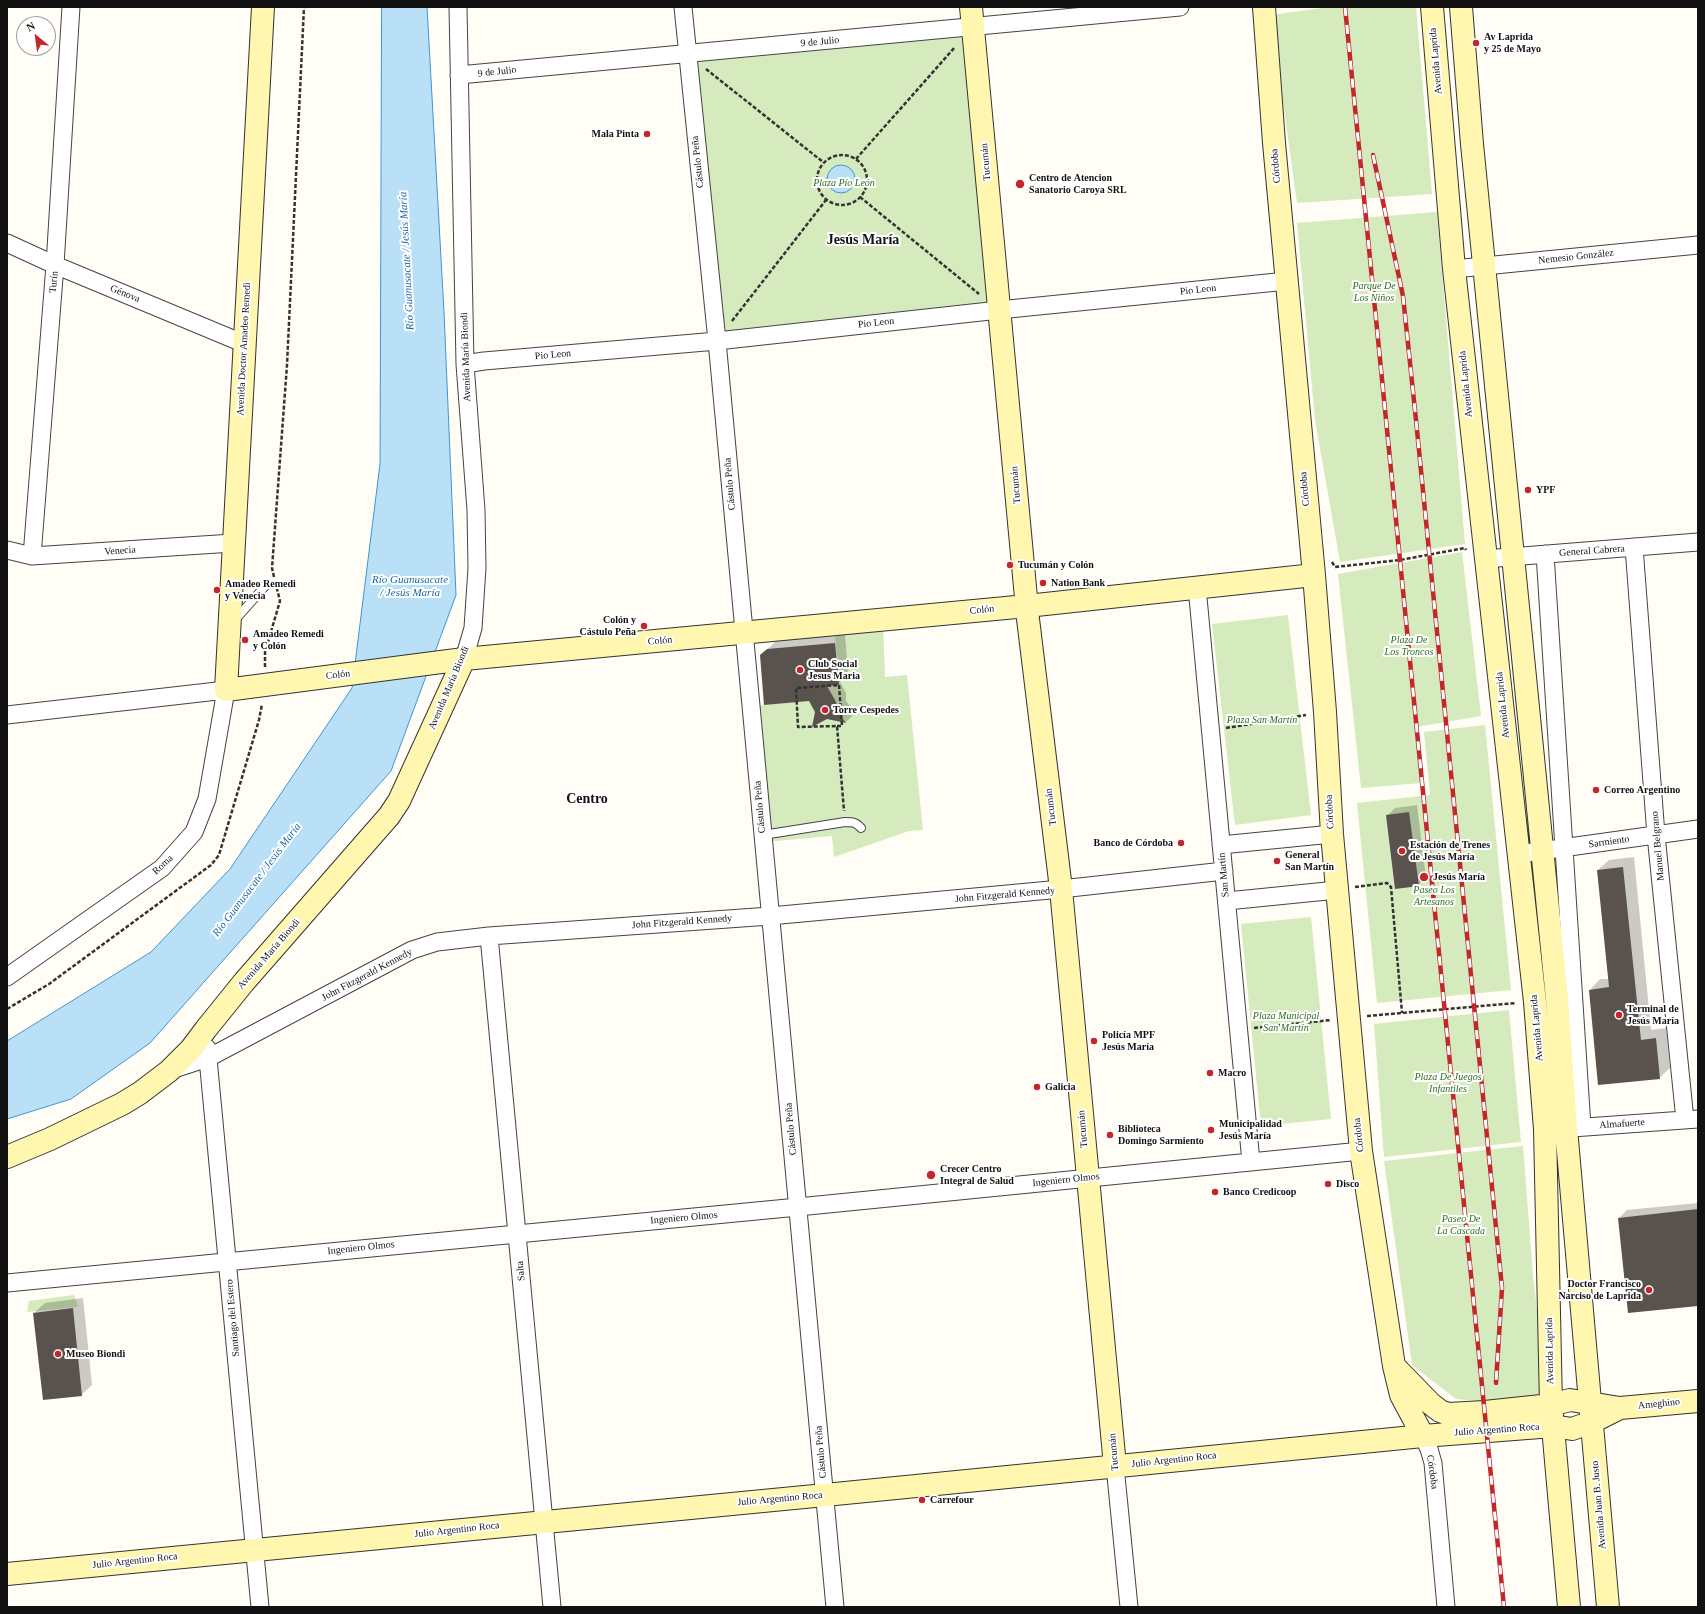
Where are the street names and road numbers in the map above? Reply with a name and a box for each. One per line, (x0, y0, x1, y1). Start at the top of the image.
street label: Avenida Laprida (1427, 27, 1445, 95)
street label: 9 de Julio (800, 34, 840, 50)
street label: 9 de Julio (477, 64, 517, 80)
street label: Cástulo Peña (689, 135, 707, 189)
street label: Tucumán (978, 143, 994, 181)
street label: Córdoba (1269, 148, 1283, 184)
street label: Nemesio González (1538, 247, 1614, 267)
street label: Turín (47, 271, 61, 293)
street label: Avenida Doctor Amadeo Remedi (235, 282, 253, 416)
street label: Pio Leon (1179, 282, 1217, 298)
street label: Génova (108, 283, 142, 305)
street label: Avenida María Biondi (458, 312, 474, 402)
street label: Pio Leon (857, 315, 895, 331)
street label: Pio Leon (534, 347, 572, 363)
street label: Avenida Laprida (1457, 350, 1475, 418)
street label: Cástulo Peña (722, 457, 738, 511)
street label: Tucumán (1008, 466, 1024, 504)
street label: Córdoba (1298, 471, 1312, 507)
street label: General Cabrera (1559, 543, 1625, 559)
street label: Venecia (104, 544, 136, 558)
street label: Colón (969, 603, 995, 617)
street label: Colón (647, 634, 673, 648)
street label: Avenida María Biondi (426, 645, 472, 731)
street label: Colón (325, 668, 351, 682)
street label: Avenida Laprida (1494, 671, 1512, 739)
street label: Cástulo Peña (752, 780, 768, 834)
street label: Tucumán (1043, 788, 1059, 826)
street label: Córdoba (1323, 794, 1337, 830)
street label: Manuel Belgrano (1649, 811, 1667, 881)
street label: Sarmiento (1588, 833, 1630, 851)
street label: Roma (150, 852, 176, 878)
street label: San Martín (1216, 852, 1232, 898)
street label: John Fitzgerald Kennedy (954, 885, 1056, 905)
street label: John Fitzgerald Kennedy (631, 913, 733, 931)
street label: Avenida María Biondi (235, 916, 303, 992)
street label: John Fitzgerald Kennedy (320, 946, 414, 1004)
street label: Avenida Laprida (1528, 994, 1546, 1062)
street label: Cástulo Peña (783, 1102, 799, 1156)
street label: Tucumán (1075, 1110, 1091, 1148)
street label: Almafuerte (1599, 1116, 1645, 1132)
street label: Córdoba (1351, 1117, 1367, 1153)
street label: Ingeniero Olmos (1032, 1171, 1100, 1189)
street label: Ingeniero Olmos (650, 1209, 718, 1227)
street label: Ingeniero Olmos (327, 1239, 395, 1257)
street label: Salta (514, 1261, 528, 1281)
street label: Santiago del Estero (224, 1279, 242, 1357)
street label: Avenida Laprida (1543, 1318, 1557, 1384)
street label: Ameghino (1637, 1396, 1681, 1412)
street label: Julio Argentino Roca (1454, 1421, 1540, 1439)
street label: Cástulo Peña (813, 1425, 829, 1479)
street label: Tucumán (1106, 1433, 1122, 1471)
street label: Julio Argentino Roca (1131, 1450, 1217, 1470)
street label: Córdoba (1424, 1454, 1440, 1490)
street label: Avenida Juan B. Justo (1589, 1460, 1609, 1550)
street label: Julio Argentino Roca (737, 1489, 823, 1509)
street label: Julio Argentino Roca (414, 1520, 500, 1540)
street label: Julio Argentino Roca (92, 1551, 178, 1571)

